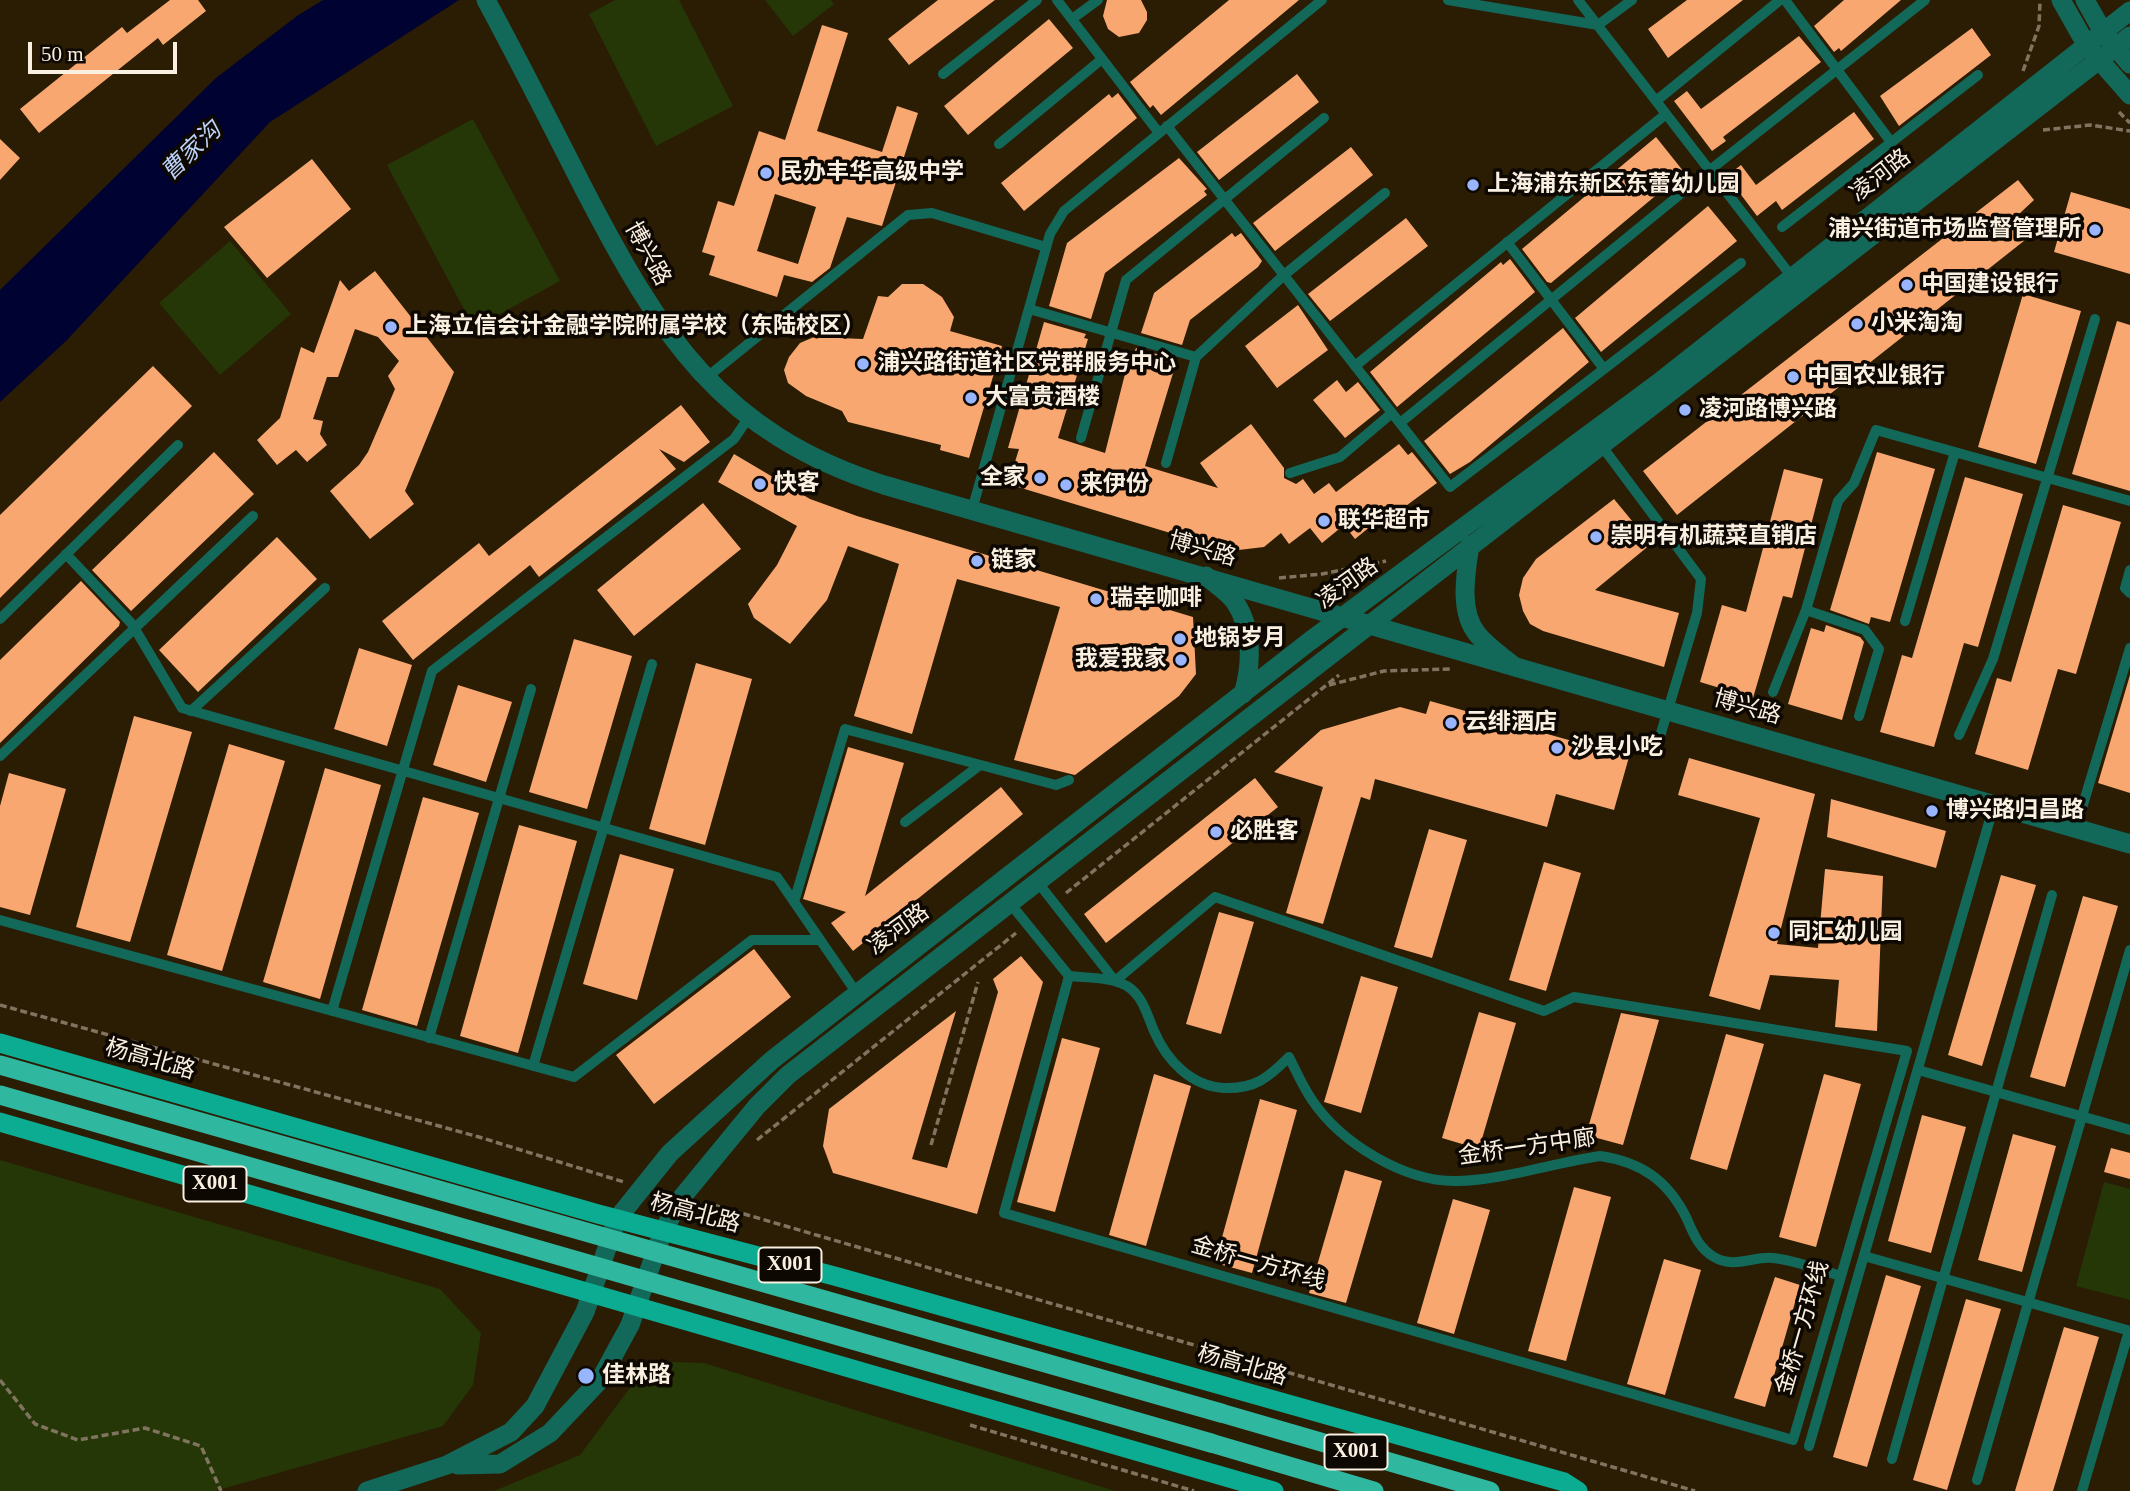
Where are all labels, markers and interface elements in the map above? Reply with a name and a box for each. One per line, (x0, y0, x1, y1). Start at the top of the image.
scale bar (32, 28, 180, 72)
text: 50 m (41, 42, 84, 66)
water label: 曹家沟 (156, 117, 228, 187)
street label: 凌河路 (1845, 144, 1917, 208)
place label: 民办丰华高级中学 (780, 159, 964, 187)
marker: 民办丰华高级中学 (758, 165, 774, 181)
place label: 上海浦东新区东蕾幼儿园 (1487, 171, 1740, 199)
marker: 上海浦东新区东蕾幼儿园 (1465, 177, 1481, 193)
place label: 浦兴街道市场监督管理所 (1828, 216, 2081, 244)
street label: 博兴路 (618, 217, 676, 291)
marker: 浦兴街道市场监督管理所 (2087, 222, 2103, 238)
place label: 中国建设银行 (1921, 271, 2059, 299)
marker: 中国建设银行 (1899, 277, 1915, 293)
place label: 小米淘淘 (1871, 310, 1963, 338)
place label: 上海立信会计金融学院附属学校（东陆校区） (405, 313, 865, 341)
marker: 小米淘淘 (1849, 316, 1865, 332)
marker: 上海立信会计金融学院附属学校（东陆校区） (383, 319, 399, 335)
place label: 浦兴路街道社区党群服务中心 (877, 350, 1176, 378)
marker: 浦兴路街道社区党群服务中心 (855, 356, 871, 372)
place label: 中国农业银行 (1807, 363, 1945, 391)
marker: 中国农业银行 (1785, 369, 1801, 385)
place label: 大富贵酒楼 (985, 384, 1100, 412)
marker: 大富贵酒楼 (963, 390, 979, 406)
place label: 凌河路博兴路 (1699, 396, 1837, 424)
marker: 凌河路博兴路 (1677, 402, 1693, 418)
place label: 全家 (980, 464, 1026, 492)
place label: 快客 (774, 470, 820, 498)
marker: 全家 (1032, 470, 1048, 486)
place label: 来伊份 (1080, 471, 1149, 499)
marker: 快客 (752, 476, 768, 492)
marker: 来伊份 (1058, 477, 1074, 493)
place label: 联华超市 (1338, 507, 1430, 535)
marker: 联华超市 (1316, 513, 1332, 529)
place label: 崇明有机蔬菜直销店 (1610, 523, 1817, 551)
street label: 博兴路 (1165, 527, 1239, 573)
marker: 崇明有机蔬菜直销店 (1588, 529, 1604, 545)
place label: 链家 (991, 547, 1037, 575)
marker: 链家 (969, 553, 985, 569)
street label: 凌河路 (1312, 553, 1384, 615)
place label: 瑞幸咖啡 (1110, 585, 1202, 613)
marker: 瑞幸咖啡 (1088, 591, 1104, 607)
place label: 地锅岁月 (1194, 625, 1286, 653)
marker: 地锅岁月 (1172, 631, 1188, 647)
place label: 我爱我家 (1075, 646, 1167, 674)
marker: 我爱我家 (1173, 652, 1189, 668)
street label: 博兴路 (1710, 685, 1784, 731)
place label: 云绯酒店 (1465, 709, 1557, 737)
marker: 云绯酒店 (1443, 715, 1459, 731)
place label: 沙县小吃 (1571, 734, 1663, 762)
marker: 沙县小吃 (1549, 740, 1565, 756)
place label: 博兴路归昌路 (1946, 797, 2084, 825)
marker: 博兴路归昌路 (1924, 803, 1940, 819)
place label: 必胜客 (1230, 818, 1299, 846)
marker: 必胜客 (1208, 824, 1224, 840)
street label: 凌河路 (863, 899, 935, 961)
place label: 同汇幼儿园 (1788, 919, 1903, 947)
marker: 同汇幼儿园 (1766, 925, 1782, 941)
street label: 杨高北路 (102, 1034, 198, 1086)
street label: 金桥一方中廊 (1457, 1125, 1597, 1171)
road number: X001 (184, 1166, 246, 1202)
street label: 杨高北路 (647, 1189, 743, 1239)
street label: 金桥一方环线 (1188, 1232, 1328, 1296)
road number: X001 (758, 1248, 822, 1282)
street label: 金桥一方环线 (1771, 1258, 1835, 1398)
street label: 杨高北路 (1194, 1340, 1290, 1392)
place label: 佳林路 (602, 1362, 671, 1390)
marker: 佳林路 (576, 1366, 596, 1386)
road number: X001 (1324, 1434, 1388, 1470)

